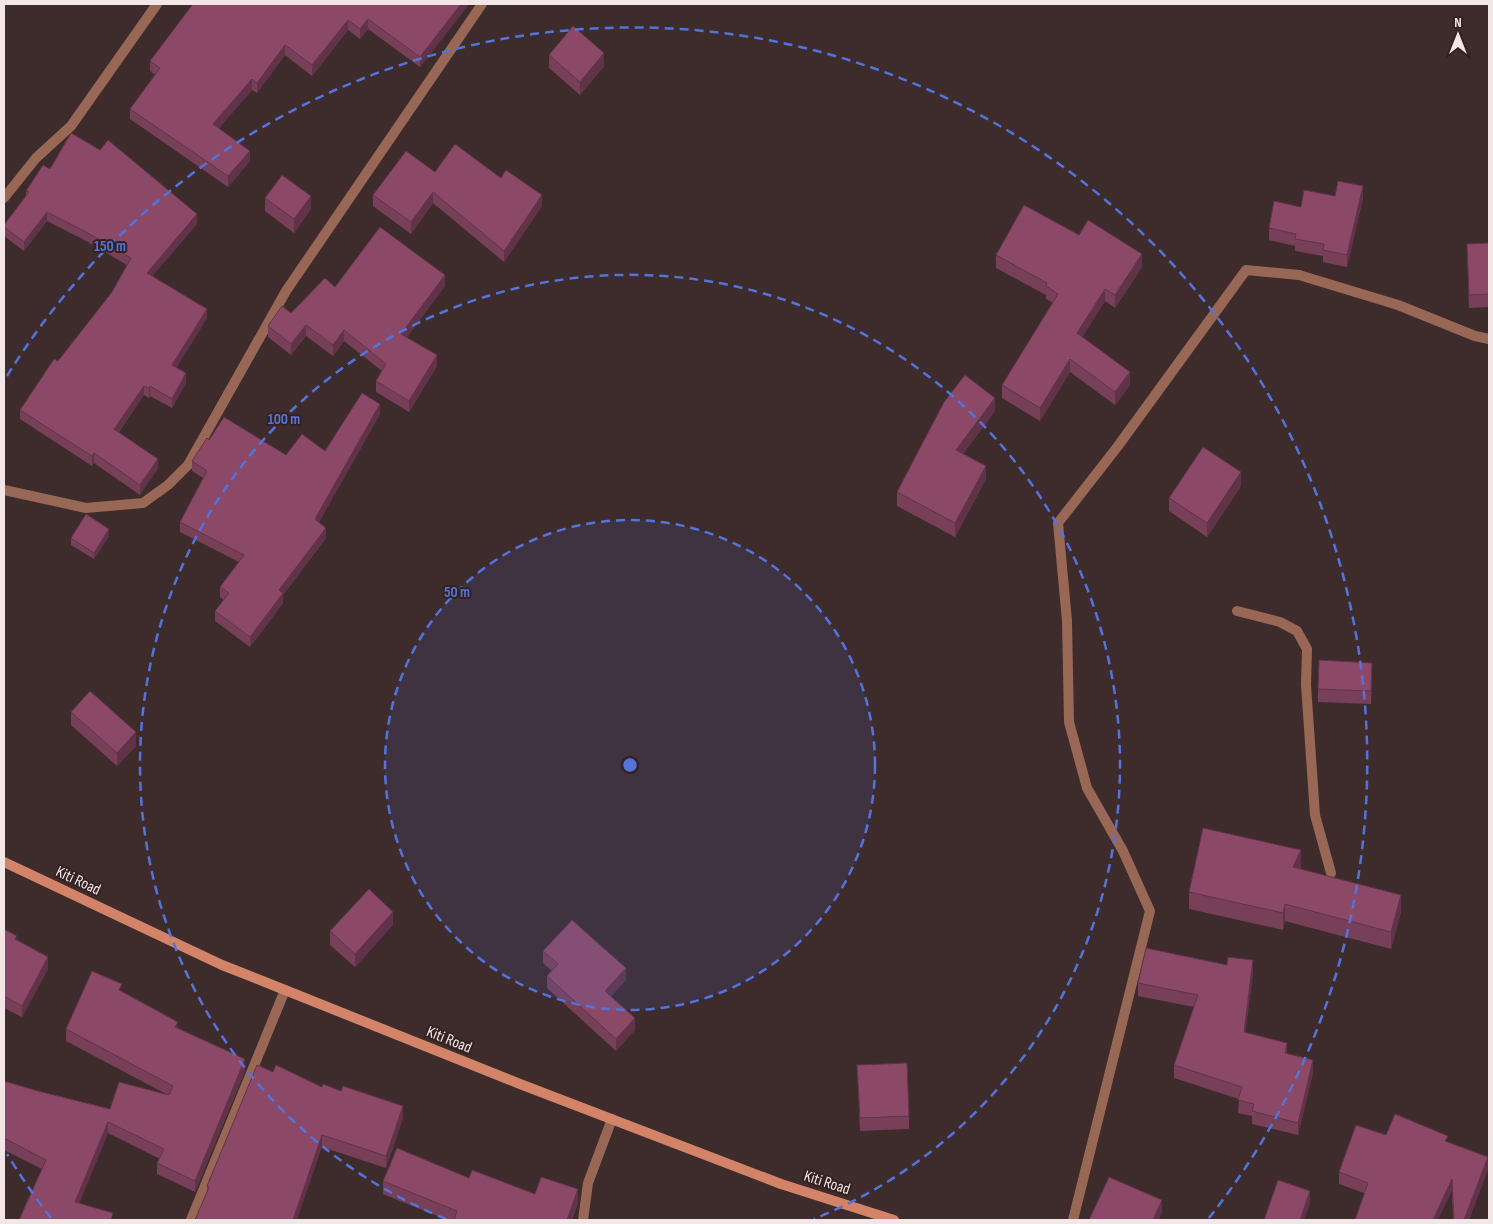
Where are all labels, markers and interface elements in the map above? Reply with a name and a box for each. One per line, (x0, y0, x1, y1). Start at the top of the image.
north arrow (1433, 10, 1483, 60)
text: N (1454, 14, 1462, 31)
text: 150 m (94, 237, 126, 256)
text: 100 m (268, 410, 300, 429)
text: 50 m (444, 583, 470, 602)
centre of rings (621, 756, 639, 774)
street label: Kiti Road (53, 862, 103, 900)
street label: Kiti Road (424, 1022, 474, 1058)
street label: Kiti Road (802, 1167, 852, 1199)

